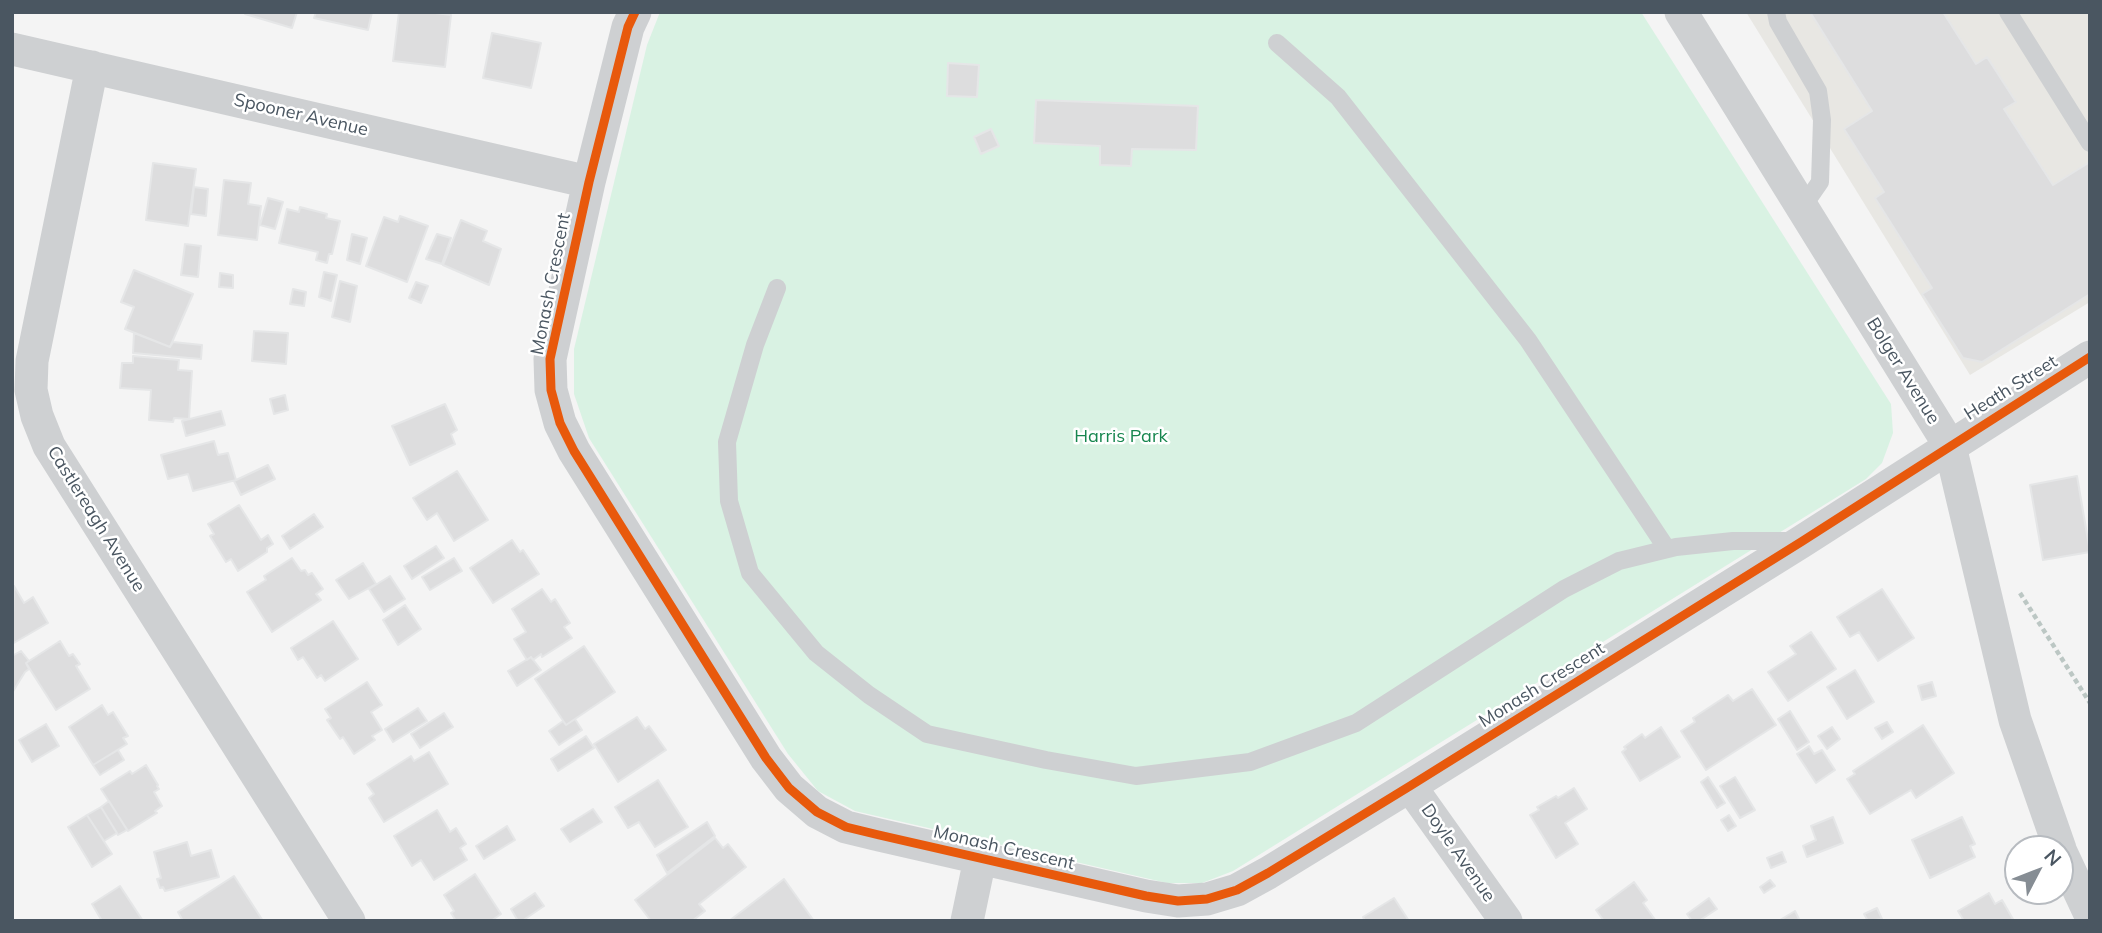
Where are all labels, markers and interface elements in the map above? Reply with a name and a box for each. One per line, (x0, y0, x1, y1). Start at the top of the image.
street label: Spooner Avenue (232, 89, 370, 141)
street label: Monash Crescent (527, 211, 575, 357)
street label: Bolger Avenue (1862, 314, 1944, 428)
street label: Heath Street (1960, 351, 2062, 425)
park label: Harris Park (1074, 426, 1168, 448)
street label: Castlereagh Avenue (42, 442, 150, 596)
street label: Monash Crescent (1475, 638, 1609, 732)
street label: Doyle Avenue (1416, 800, 1500, 906)
street label: Monash Crescent (931, 821, 1077, 875)
north arrow (2004, 835, 2074, 905)
text: N (2039, 844, 2067, 871)

